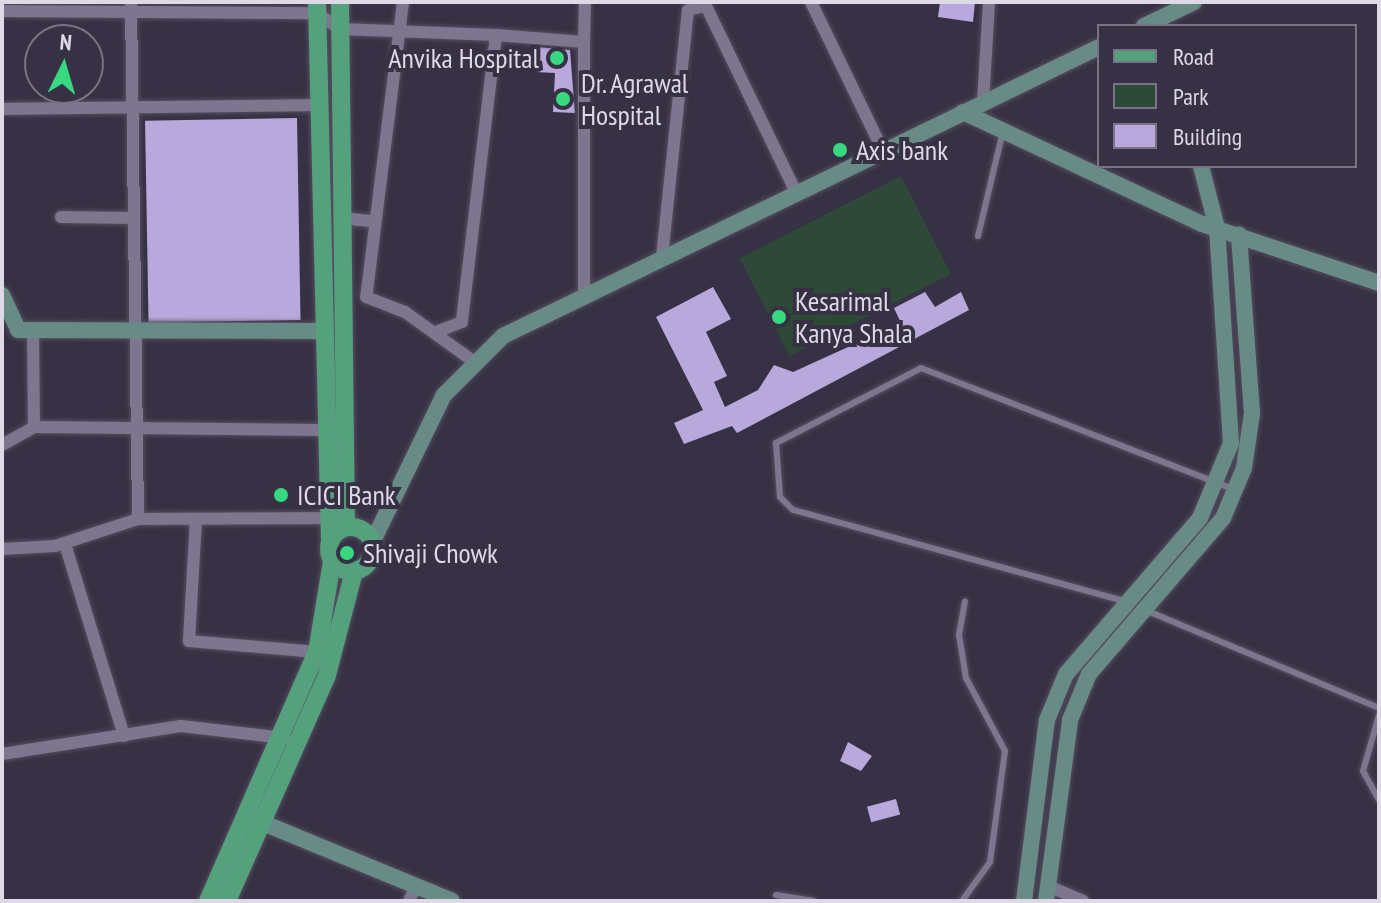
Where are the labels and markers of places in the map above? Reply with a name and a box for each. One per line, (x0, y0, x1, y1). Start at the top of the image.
place label: Anvika Hospital (388, 41, 539, 75)
marker: Anvika Hospital (546, 47, 568, 69)
place label: Dr. Agrawal Hospital (581, 66, 691, 132)
marker: Dr. Agrawal Hospital (552, 88, 574, 110)
place label: Axis bank (856, 133, 948, 167)
marker: Axis bank (831, 141, 849, 159)
place label: Kesarimal Kanya Shala (795, 284, 913, 350)
marker: Kesarimal Kanya Shala (770, 308, 788, 326)
place label: ICICI Bank (297, 478, 396, 512)
marker: ICICI Bank (272, 486, 290, 504)
place label: Shivaji Chowk (363, 536, 498, 570)
marker: Shivaji Chowk (338, 544, 356, 562)

